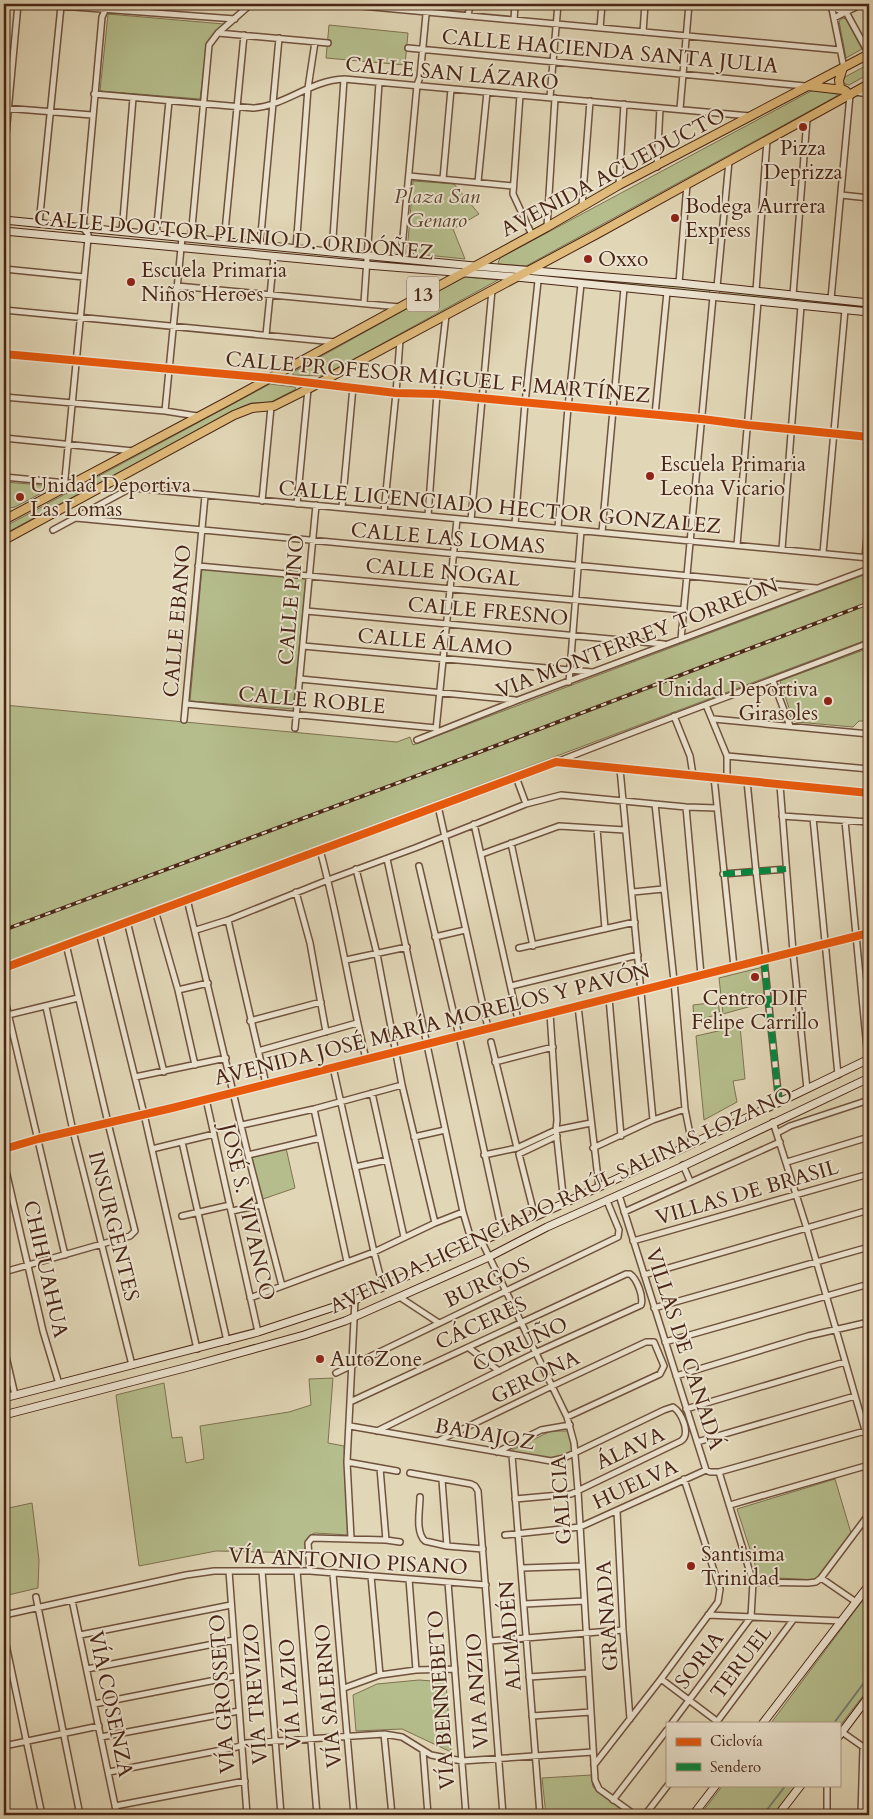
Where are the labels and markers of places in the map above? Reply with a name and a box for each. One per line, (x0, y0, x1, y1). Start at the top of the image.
marker: Pizza Deprizza (797, 121, 809, 133)
place label: Pizza Deprizza (763, 134, 843, 187)
place label: Bodega Aurrera Express (685, 192, 826, 245)
marker: Bodega Aurrera Express (669, 212, 681, 224)
place label: Oxxo (598, 245, 648, 274)
marker: Oxxo (582, 253, 594, 265)
place label: Escuela Primaria Niños Heroes (141, 256, 287, 309)
marker: Escuela Primaria Niños Heroes (125, 276, 137, 288)
place label: Escuela Primaria Leona Vicario (660, 450, 806, 503)
marker: Escuela Primaria Leona Vicario (644, 470, 656, 482)
place label: Unidad Deportiva Las Lomas (30, 471, 191, 524)
marker: Unidad Deportiva Las Lomas (14, 491, 26, 503)
place label: Unidad Deportiva Girasoles (657, 675, 818, 728)
marker: Unidad Deportiva Girasoles (822, 695, 834, 707)
marker: Centro DIF Felipe Carrillo (749, 971, 761, 983)
place label: Centro DIF Felipe Carrillo (691, 984, 819, 1037)
place label: AutoZone (330, 1345, 422, 1374)
marker: AutoZone (314, 1353, 326, 1365)
place label: Santisima Trinidad (701, 1540, 785, 1593)
marker: Santisima Trinidad (685, 1560, 697, 1572)

